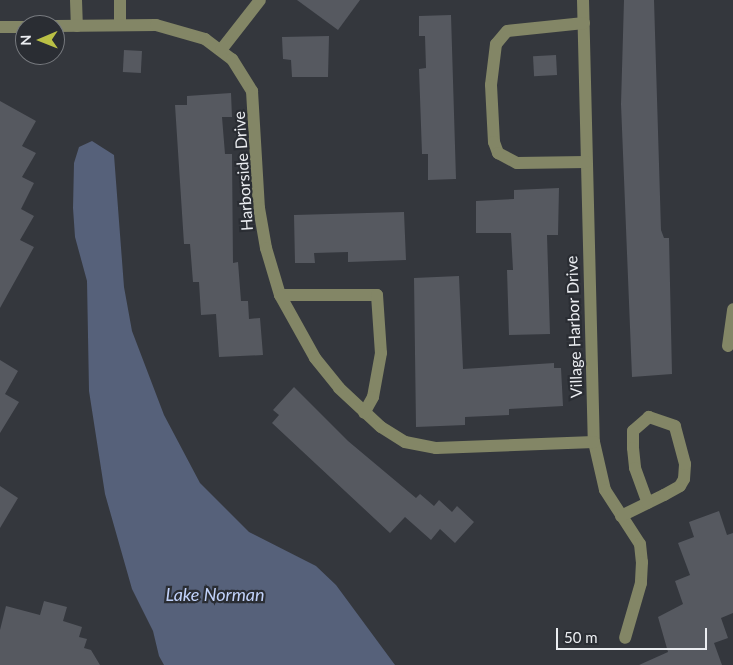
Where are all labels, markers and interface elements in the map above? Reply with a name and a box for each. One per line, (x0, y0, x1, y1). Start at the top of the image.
north arrow (15, 15, 65, 65)
text: N (17, 35, 34, 46)
street label: Harborside Drive (229, 110, 257, 232)
street label: Village Harbor Drive (562, 255, 586, 399)
water label: Lake Norman (165, 583, 265, 605)
scale bar (558, 618, 709, 650)
text: 50 m (564, 628, 598, 646)

